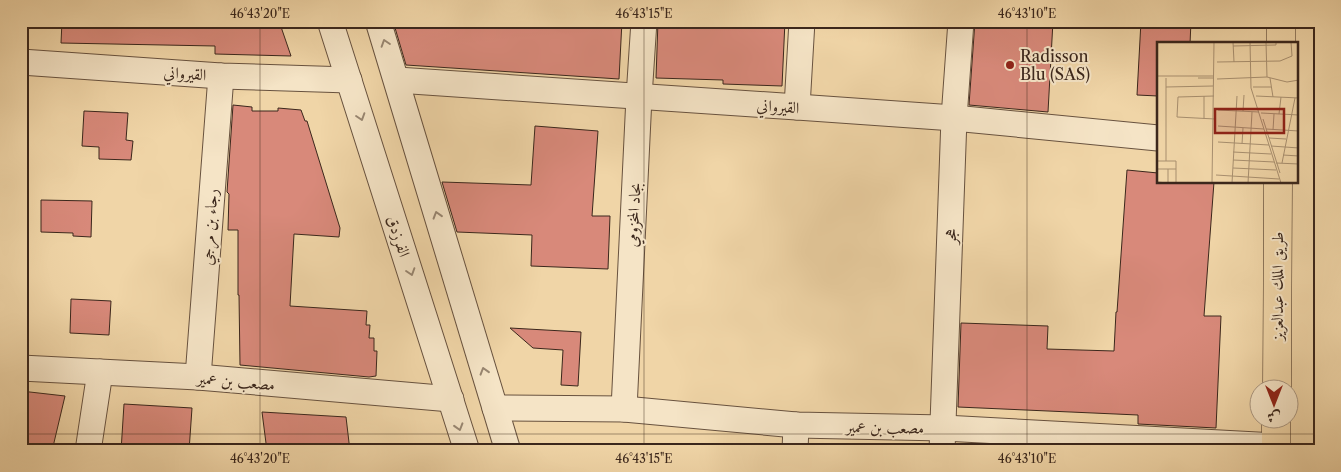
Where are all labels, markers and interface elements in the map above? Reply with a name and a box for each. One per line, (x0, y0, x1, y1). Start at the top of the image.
text: 46°43'20"E (230, 6, 290, 21)
text: 46°43'15"E (615, 6, 673, 21)
text: 46°43'10"E (998, 6, 1056, 21)
one-way arrow (380, 39, 390, 48)
inset map (1157, 42, 1298, 184)
place label: Radisson Blu (SAS) (1020, 46, 1090, 84)
marker: Radisson Blu (SAS) (1004, 59, 1016, 71)
street label: القيرواني (163, 62, 207, 87)
street label: القيرواني (756, 95, 800, 120)
one-way arrow (356, 113, 366, 121)
street label: بجاد المخزومي (621, 182, 648, 248)
street label: رجاء بن مرجي (196, 188, 225, 266)
one-way arrow (432, 211, 442, 220)
street label: الفرزدق (382, 213, 415, 260)
street label: هجر (940, 228, 961, 246)
street label: طريق الملك عبدالعزيز (1267, 232, 1288, 342)
one-way arrow (405, 268, 415, 276)
street label: مصعب بن عمير (194, 367, 276, 395)
one-way arrow (479, 367, 489, 375)
north arrow (1248, 380, 1298, 430)
text: ش (1267, 408, 1281, 426)
street label: مصعب بن عمير (844, 416, 924, 439)
one-way arrow (454, 423, 464, 431)
text: 46°43'20"E (230, 451, 290, 466)
text: 46°43'15"E (615, 451, 673, 466)
text: 46°43'10"E (998, 451, 1056, 466)

